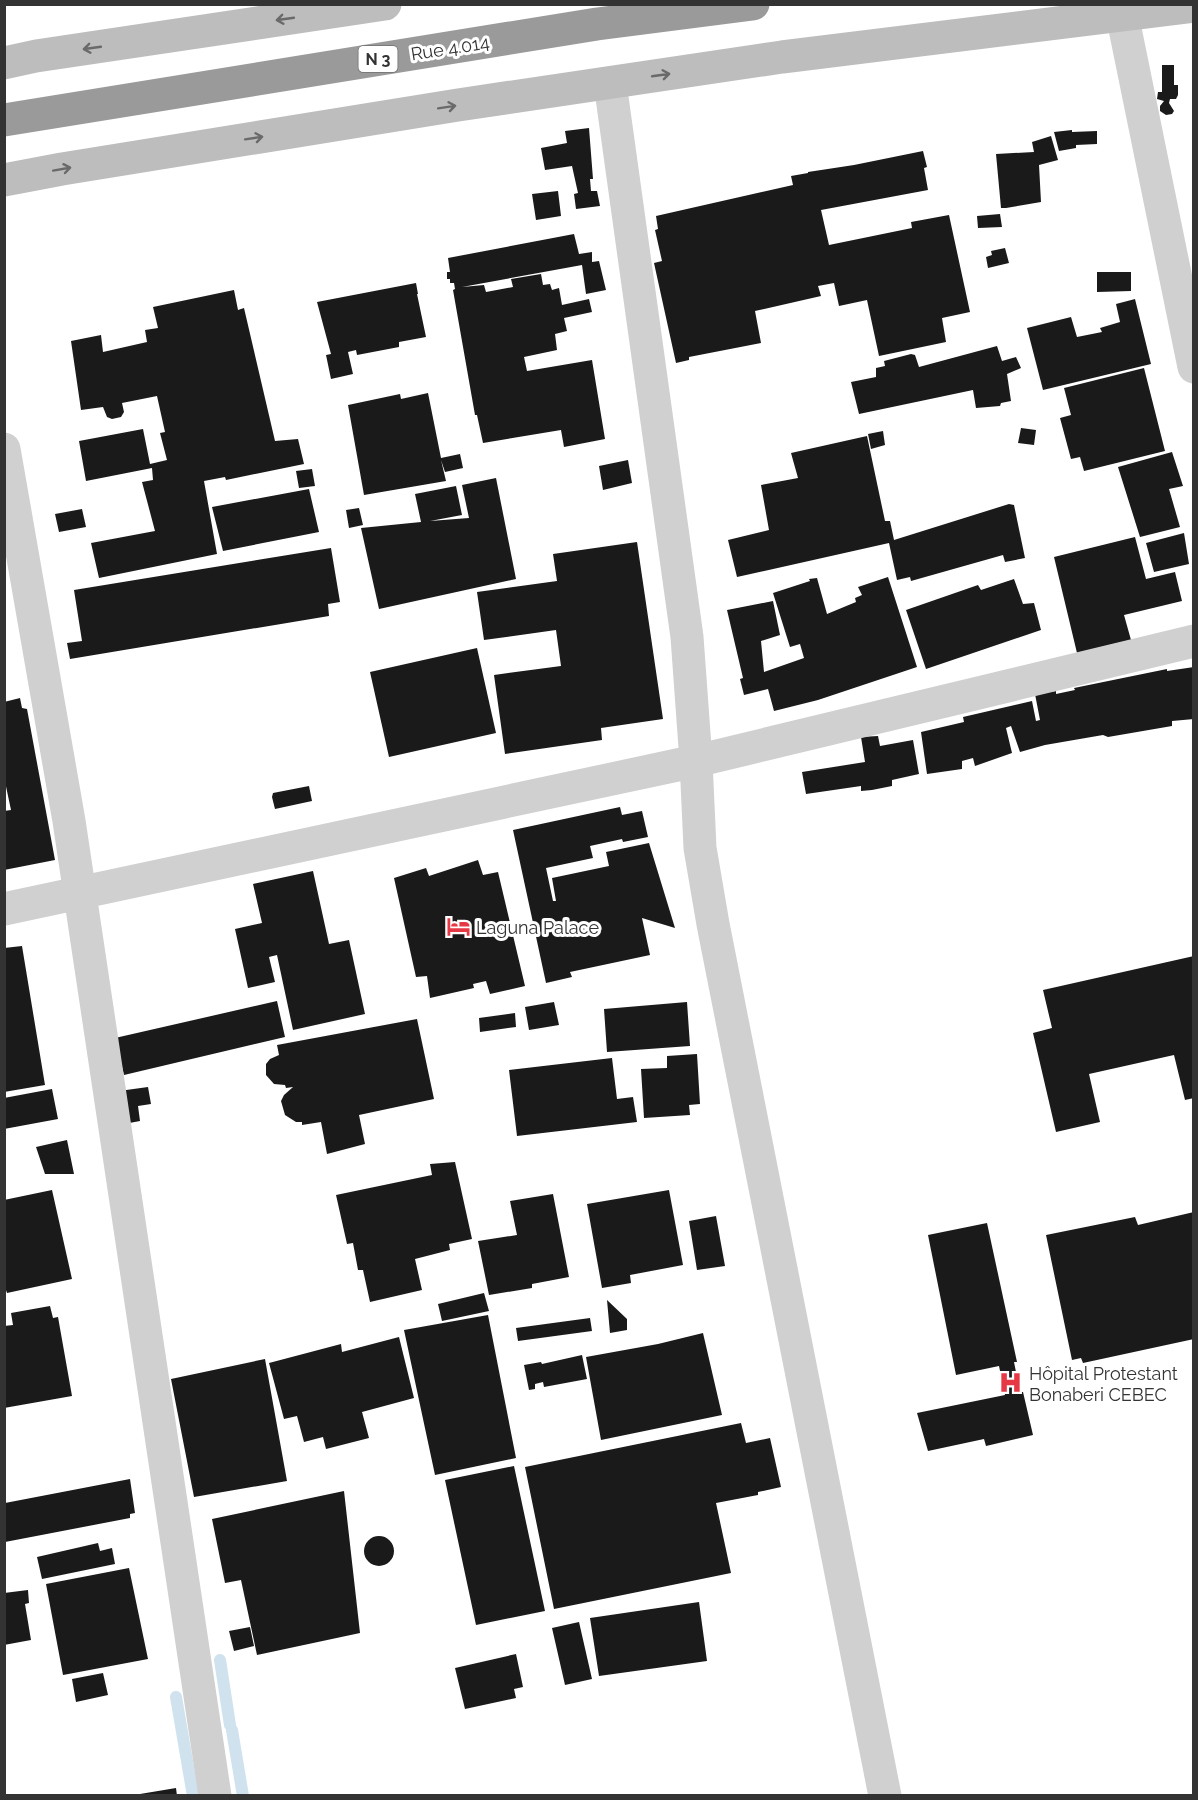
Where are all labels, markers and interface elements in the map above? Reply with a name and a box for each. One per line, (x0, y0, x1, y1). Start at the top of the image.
one-way arrow (276, 14, 296, 25)
street label: Rue 4.014 (409, 31, 491, 65)
one-way arrow (83, 43, 103, 54)
road number: N 3 (358, 46, 398, 72)
one-way arrow (650, 70, 670, 81)
one-way arrow (437, 101, 456, 112)
one-way arrow (244, 132, 264, 143)
one-way arrow (52, 163, 71, 174)
hotel icon: Laguna Palace (445, 914, 471, 940)
place label: Laguna Palace (476, 917, 599, 938)
place label: Hôpital Protestant Bonaberi CEBEC (1029, 1363, 1178, 1405)
hospital icon: Hôpital Protestant Bonaberi CEBEC (998, 1370, 1024, 1396)

